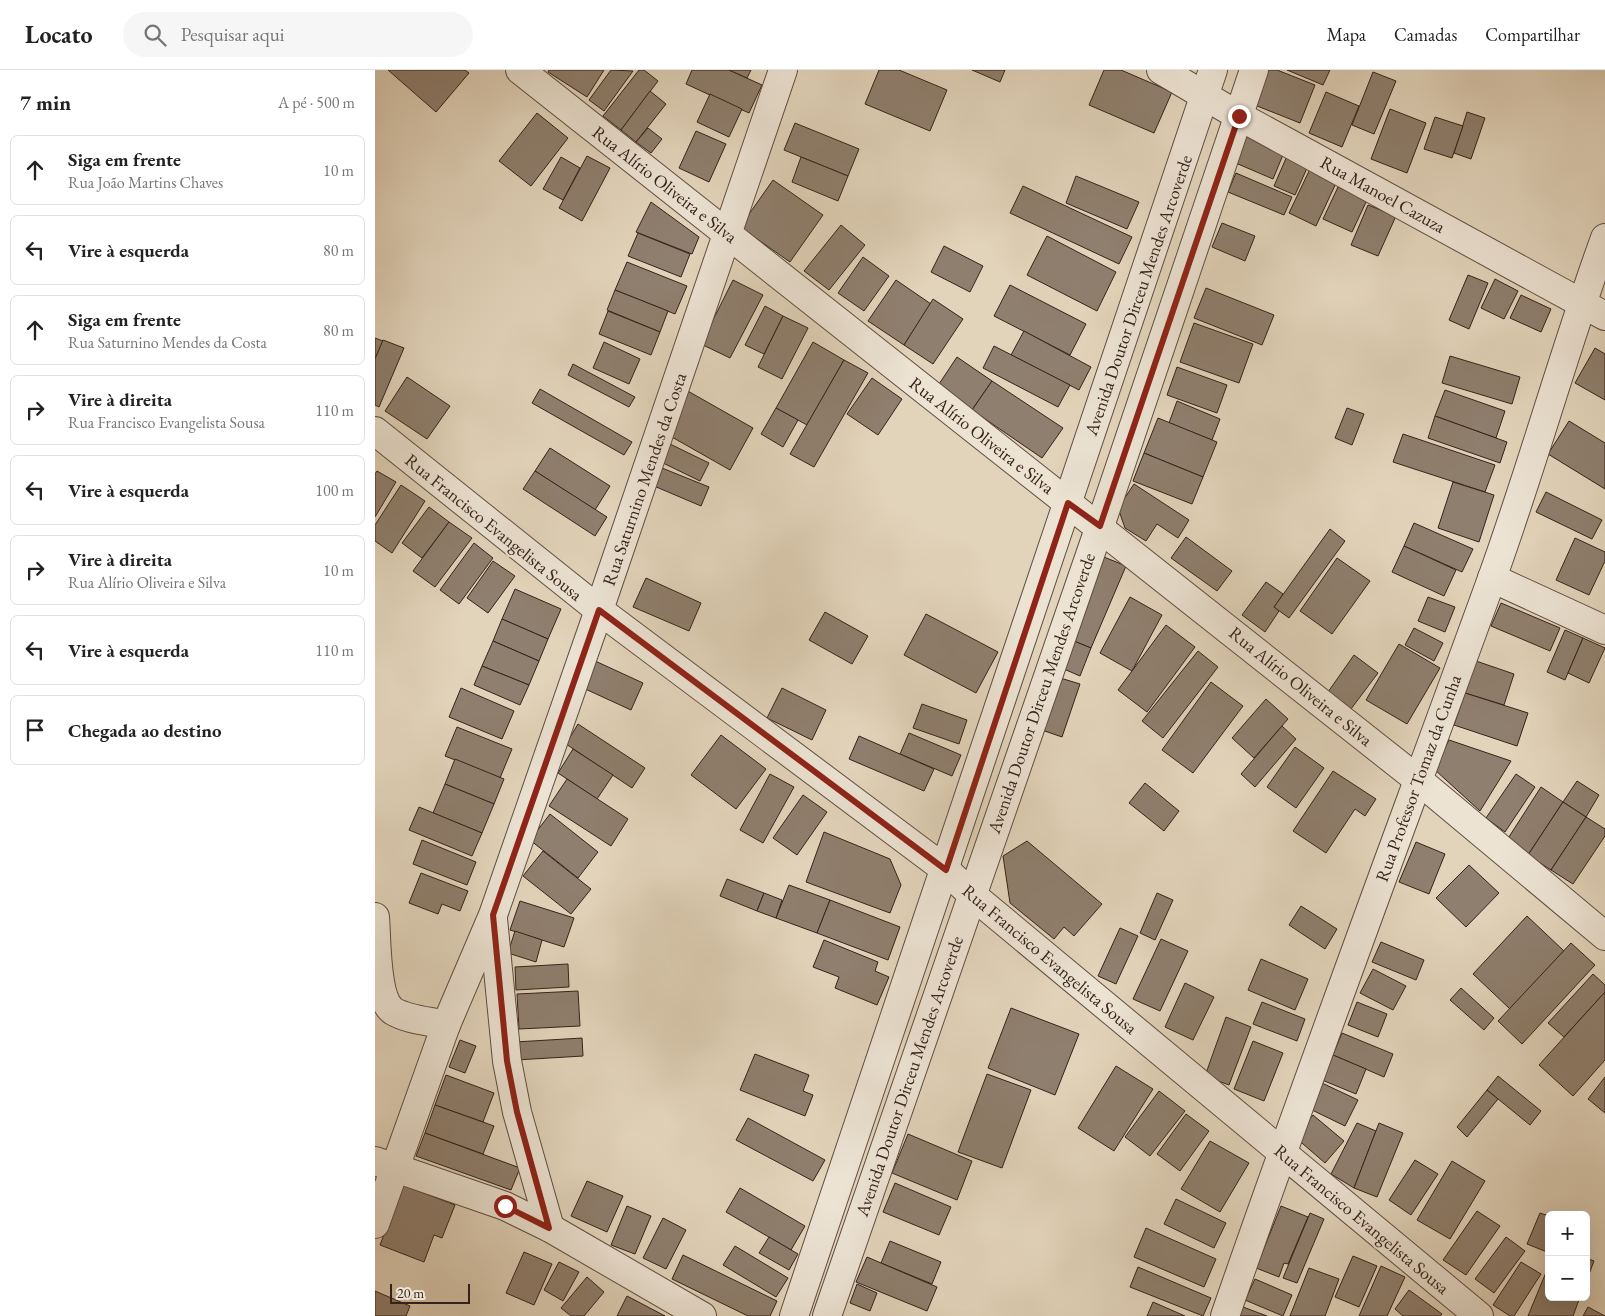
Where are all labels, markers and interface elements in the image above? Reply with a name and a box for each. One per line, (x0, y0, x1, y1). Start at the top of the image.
search box (123, 12, 473, 57)
text: Locato (25, 19, 93, 50)
icon: search (141, 21, 169, 49)
text: Pesquisar aqui (181, 22, 284, 47)
text: Mapa (1327, 23, 1366, 46)
text: Camadas (1394, 23, 1457, 46)
text: Compartilhar (1485, 23, 1580, 46)
text: 7 min (20, 89, 71, 116)
text: A pé · 500 m (278, 92, 355, 113)
route end (1228, 105, 1251, 128)
street label: Rua Alírio Oliveira e Silva (588, 120, 743, 248)
text: Siga em frente (68, 147, 181, 172)
street label: Rua Manoel Cazuza (1316, 150, 1450, 238)
street label: Avenida Doutor Dirceu Mendes Arcoverde (1079, 152, 1197, 439)
icon: ahead (21, 156, 49, 184)
text: 10 m (323, 160, 354, 181)
text: Rua João Martins Chaves (68, 172, 223, 193)
icon: left (21, 236, 49, 264)
text: Vire à esquerda (68, 238, 189, 263)
text: 80 m (323, 240, 354, 261)
text: Siga em frente (68, 307, 181, 332)
icon: ahead (21, 316, 49, 344)
text: 80 m (323, 320, 354, 341)
text: Rua Saturnino Mendes da Costa (68, 332, 267, 353)
street label: Rua Saturnino Mendes da Costa (597, 369, 692, 589)
street label: Rua Alírio Oliveira e Silva (905, 371, 1060, 499)
text: Vire à direita (68, 387, 172, 412)
icon: right (21, 396, 49, 424)
text: 110 m (315, 400, 354, 421)
text: Rua Francisco Evangelista Sousa (68, 412, 265, 433)
street label: Rua Francisco Evangelista Sousa (401, 448, 588, 606)
icon: left (21, 476, 49, 504)
text: Vire à esquerda (68, 478, 189, 503)
text: 100 m (315, 480, 354, 501)
text: Vire à direita (68, 547, 172, 572)
street label: Avenida Doutor Dirceu Mendes Arcoverde (982, 550, 1100, 837)
icon: right (21, 556, 49, 584)
text: 10 m (323, 560, 354, 581)
text: Rua Alírio Oliveira e Silva (68, 572, 226, 593)
street label: Rua Alírio Oliveira e Silva (1225, 621, 1378, 751)
icon: left (21, 636, 49, 664)
text: Vire à esquerda (68, 638, 189, 663)
text: 110 m (315, 640, 354, 661)
street label: Rua Professor Tomaz da Cunha (1370, 670, 1467, 885)
icon: arrive (21, 716, 49, 744)
text: Chegada ao destino (68, 718, 222, 743)
street label: Rua Francisco Evangelista Sousa (958, 879, 1143, 1040)
street label: Avenida Doutor Dirceu Mendes Arcoverde (850, 933, 968, 1220)
street label: Rua Francisco Evangelista Sousa (1270, 1139, 1455, 1300)
route start (494, 1195, 517, 1218)
map controls (1545, 1211, 1590, 1301)
button: + (1545, 1211, 1590, 1256)
button: − (1545, 1256, 1590, 1301)
scale bar (390, 1281, 470, 1304)
text: 20 m (397, 1284, 424, 1302)

